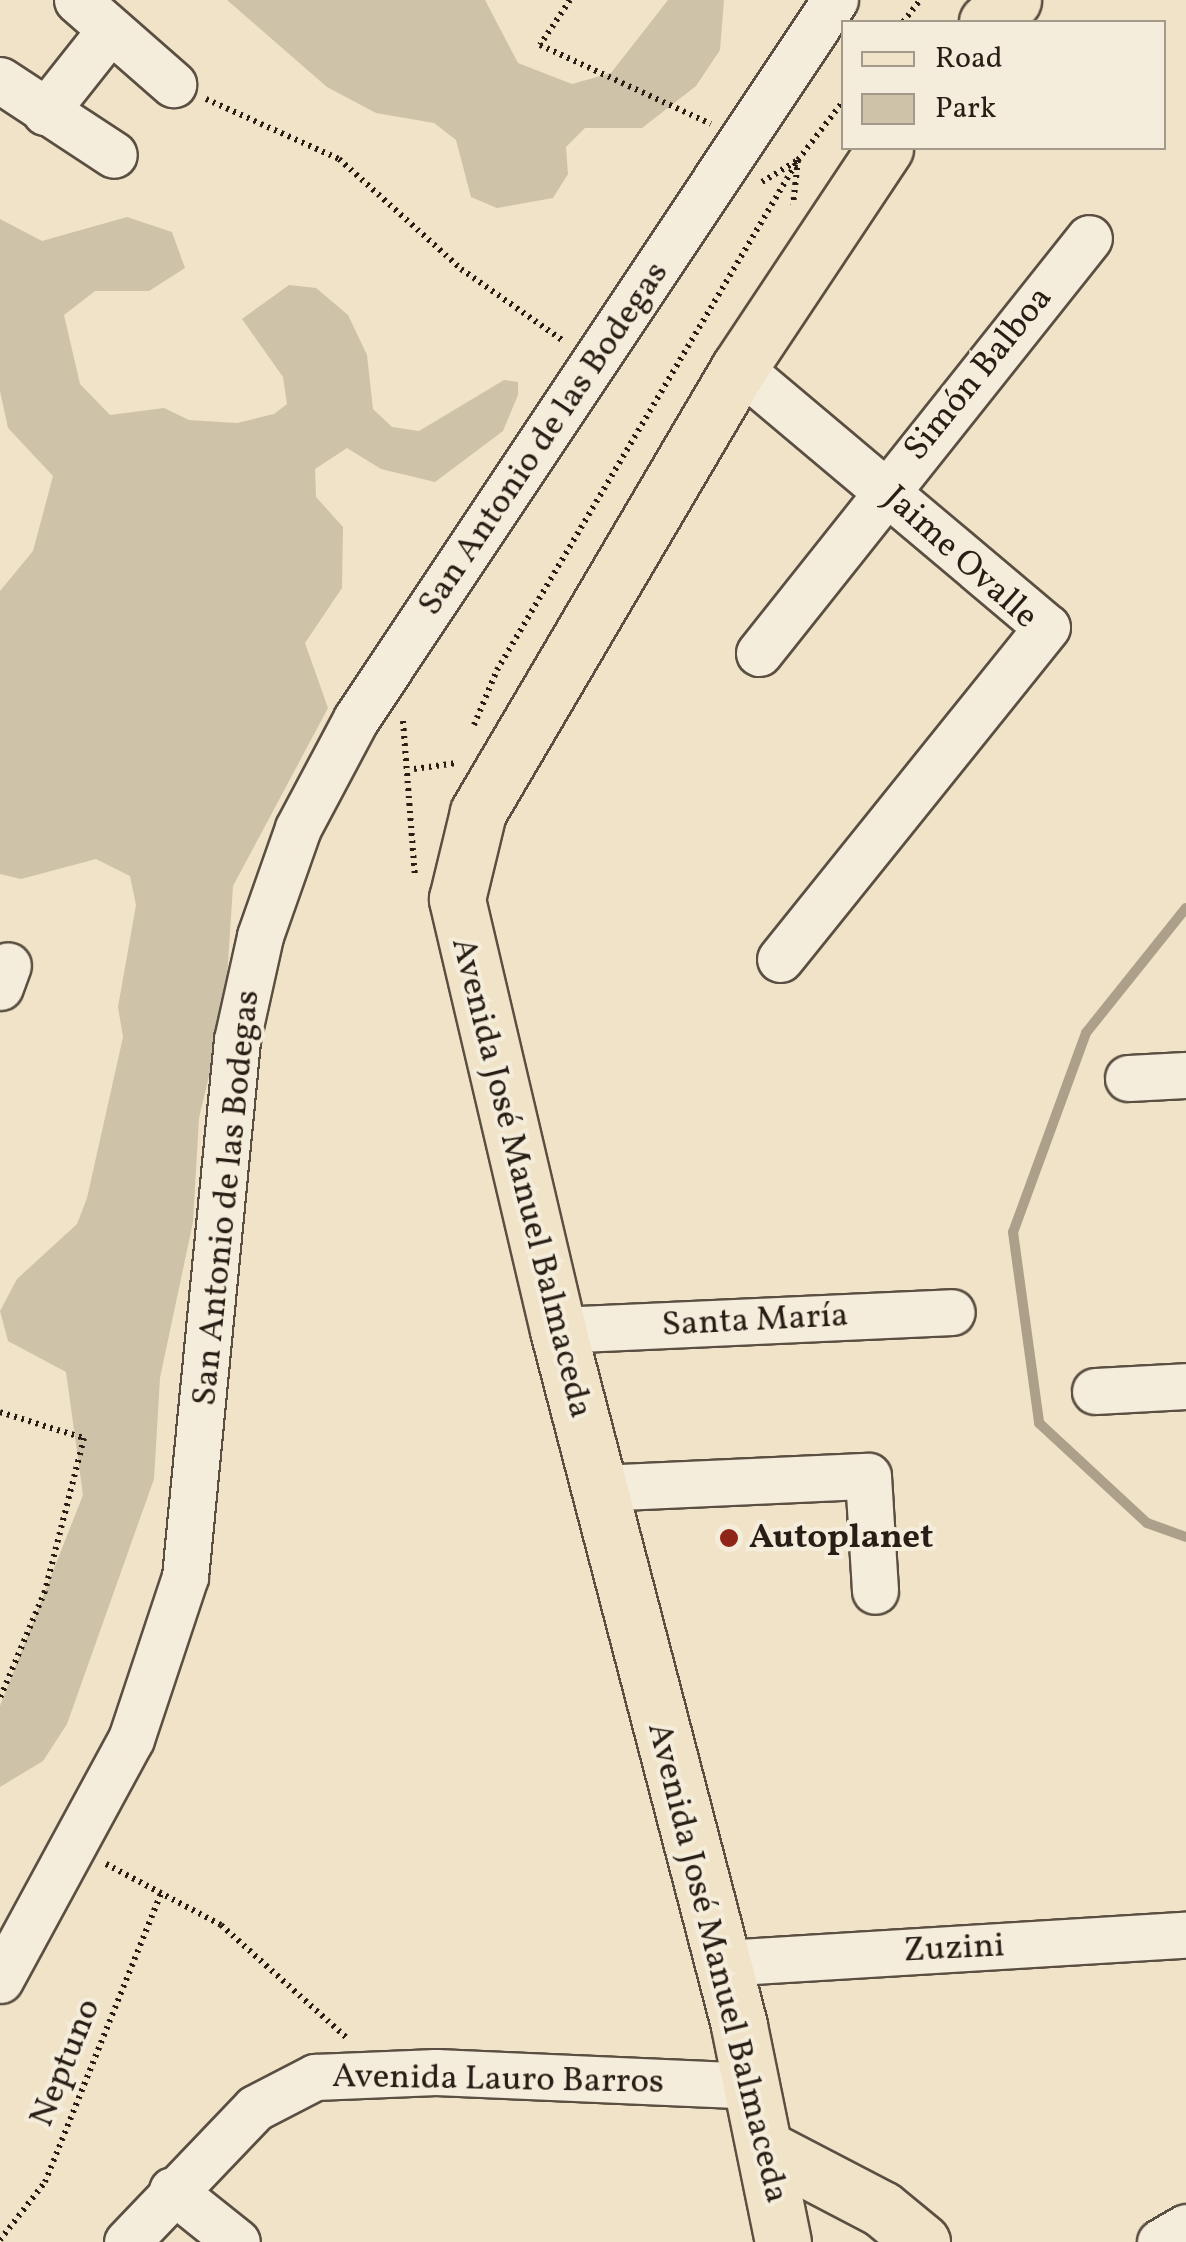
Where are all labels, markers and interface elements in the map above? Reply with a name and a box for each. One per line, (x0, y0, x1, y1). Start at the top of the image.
legend (841, 20, 1166, 150)
text: Road (935, 38, 1003, 80)
text: Park (935, 88, 996, 130)
street label: San Antonio de las Bodegas (410, 254, 678, 624)
street label: Simón Balboa (896, 278, 1062, 470)
street label: Jaime Ovalle (874, 478, 1046, 638)
street label: Avenida José Manuel Balmaceda (441, 933, 601, 1423)
street label: San Antonio de las Bodegas (184, 988, 270, 1408)
street label: Santa María (661, 1295, 849, 1347)
place label: Autoplanet (749, 1517, 933, 1559)
marker: Autoplanet (718, 1527, 740, 1549)
street label: Avenida José Manuel Balmaceda (637, 1718, 797, 2208)
street label: Zuzini (902, 1925, 1006, 1973)
street label: Neptuno (21, 1993, 111, 2133)
street label: Avenida Lauro Barros (332, 2056, 664, 2104)

